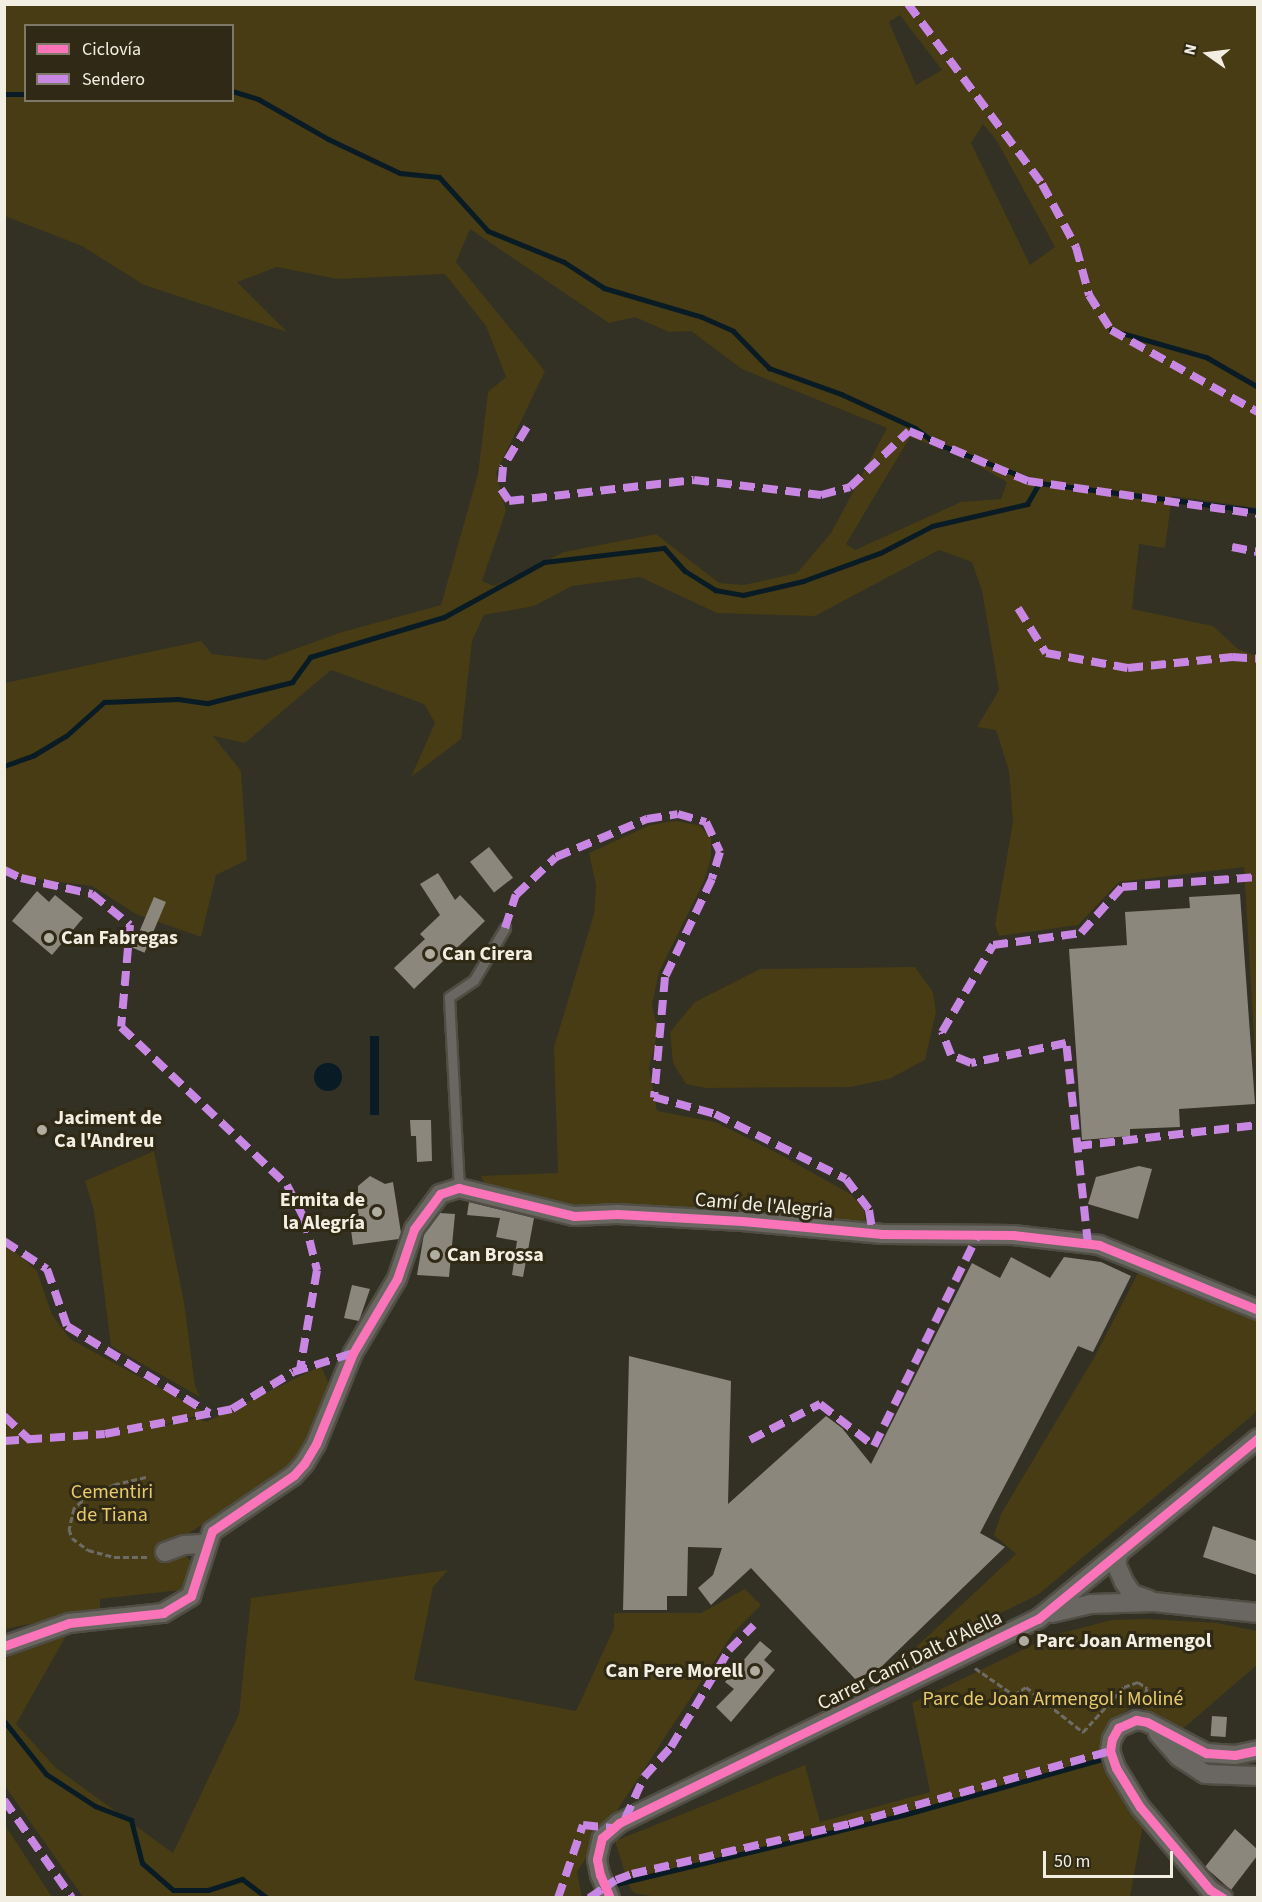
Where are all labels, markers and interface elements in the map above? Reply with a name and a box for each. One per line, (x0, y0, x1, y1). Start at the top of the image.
legend (24, 24, 234, 102)
north arrow (1178, 24, 1238, 84)
text: Ciclovía (82, 37, 141, 62)
text: N (1179, 42, 1202, 57)
text: Sendero (82, 67, 145, 92)
place label: Can Fabregas (61, 926, 178, 950)
marker: Can Fabregas (42, 931, 56, 945)
place label: Can Cirera (442, 942, 533, 966)
marker: Can Cirera (423, 947, 437, 961)
place label: Jaciment de Ca l'Andreu (54, 1106, 162, 1153)
marker: Jaciment de Ca l'Andreu (35, 1123, 49, 1137)
place label: Ermita de la Alegría (280, 1188, 365, 1235)
street label: Camí de l'Alegria (694, 1188, 834, 1224)
marker: Ermita de la Alegría (370, 1205, 384, 1219)
place label: Can Brossa (447, 1243, 544, 1267)
marker: Can Brossa (428, 1248, 442, 1262)
park label: Cementiri de Tiana (71, 1481, 153, 1528)
street label: Carrer Camí Dalt d'Alella (814, 1606, 1006, 1716)
place label: Parc Joan Armengol (1036, 1629, 1211, 1653)
marker: Parc Joan Armengol (1017, 1634, 1031, 1648)
place label: Can Pere Morell (606, 1659, 743, 1683)
marker: Can Pere Morell (748, 1664, 762, 1678)
park label: Parc de Joan Armengol i Moliné (923, 1687, 1183, 1711)
scale bar (1046, 1839, 1176, 1877)
text: 50 m (1054, 1849, 1090, 1874)

